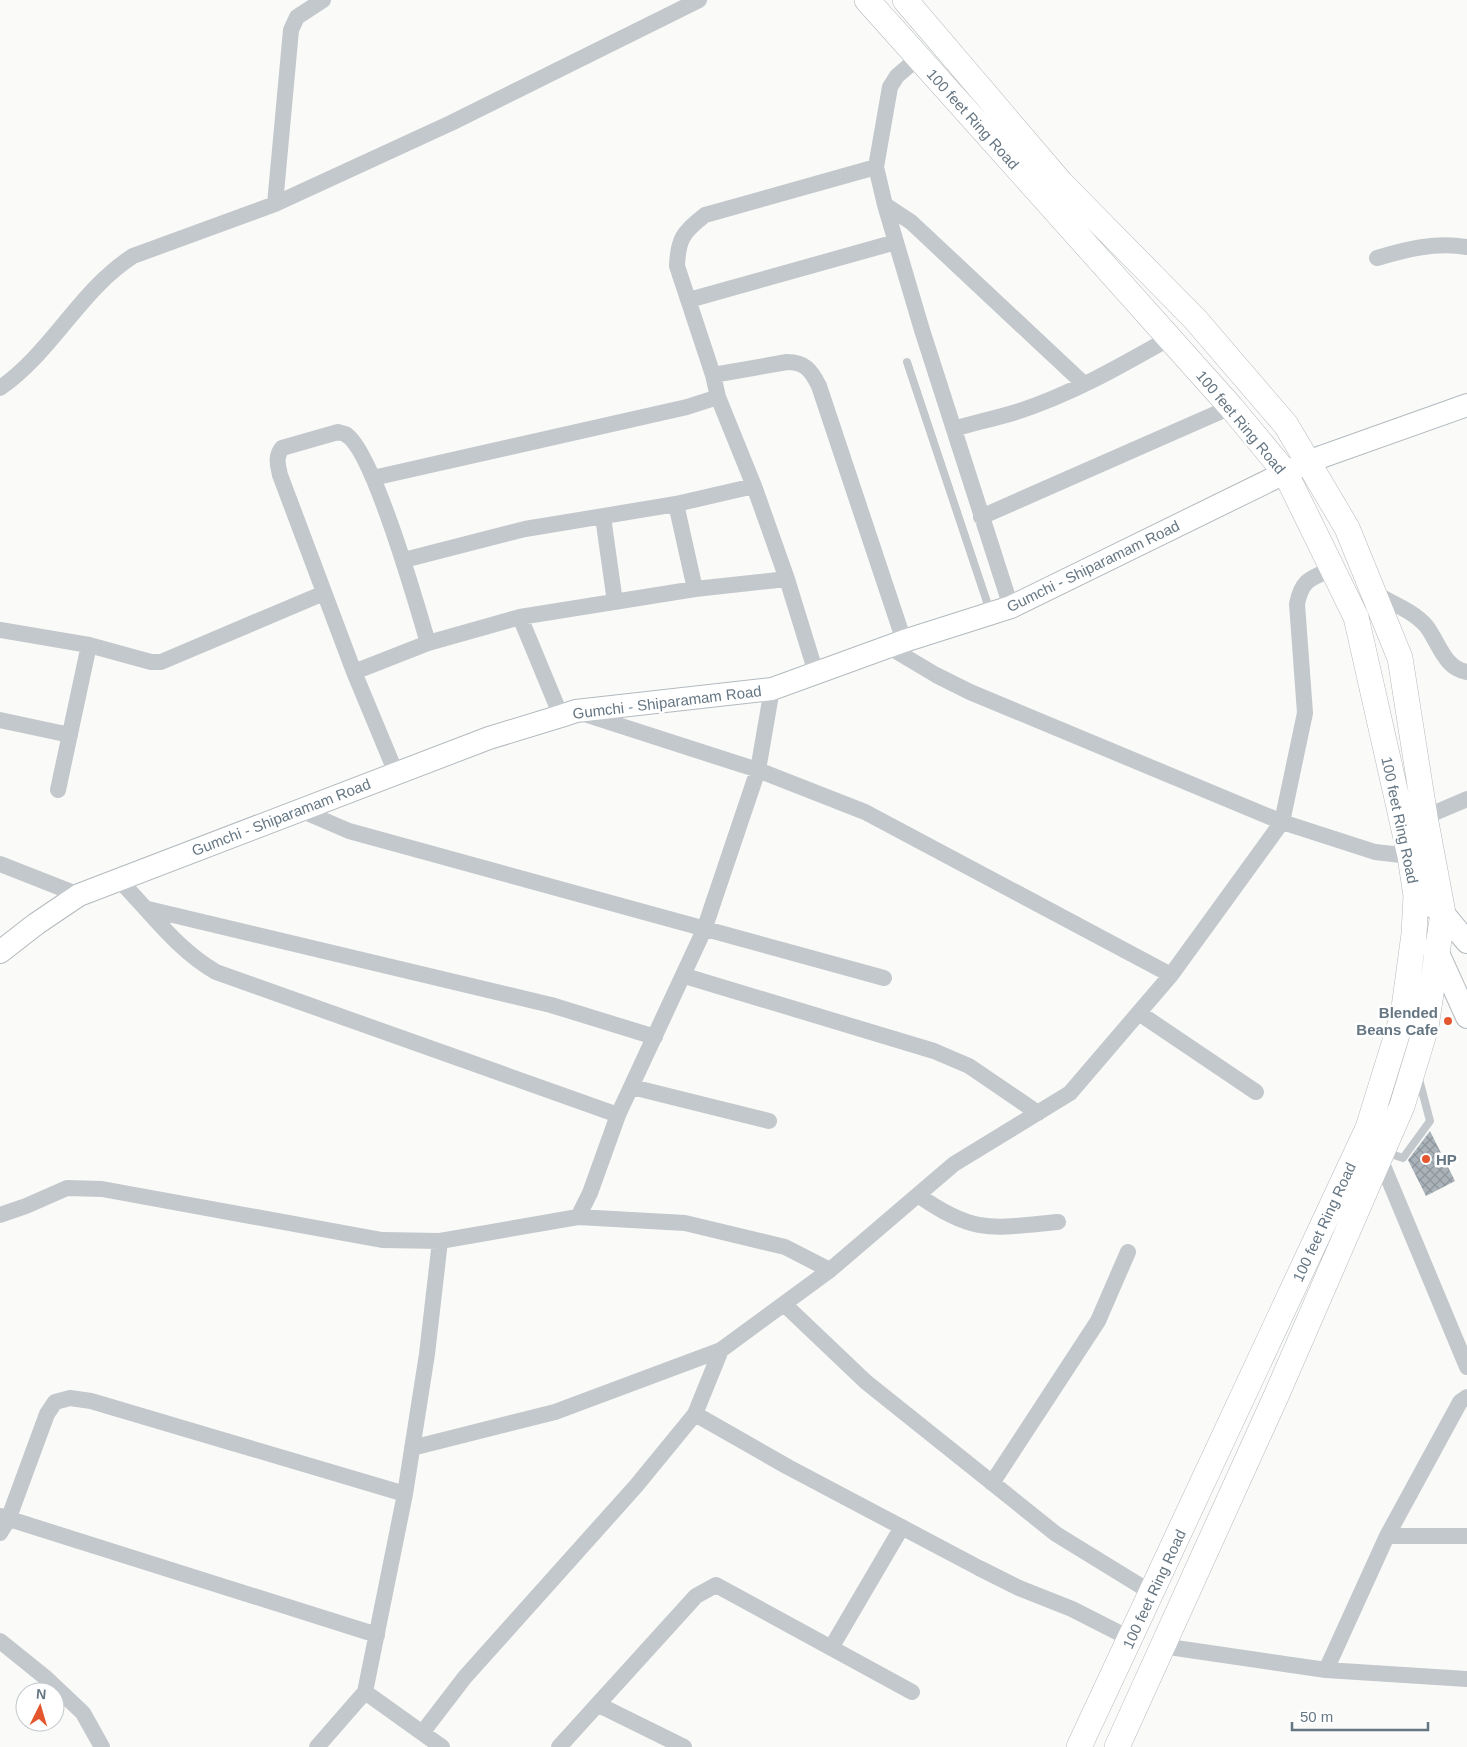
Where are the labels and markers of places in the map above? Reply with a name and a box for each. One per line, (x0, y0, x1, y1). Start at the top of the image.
place label: Blended Beans Cafe (1356, 1004, 1438, 1038)
marker: Blended Beans Cafe (1442, 1015, 1454, 1027)
place label: HP (1436, 1151, 1457, 1168)
marker: HP (1420, 1153, 1432, 1165)

